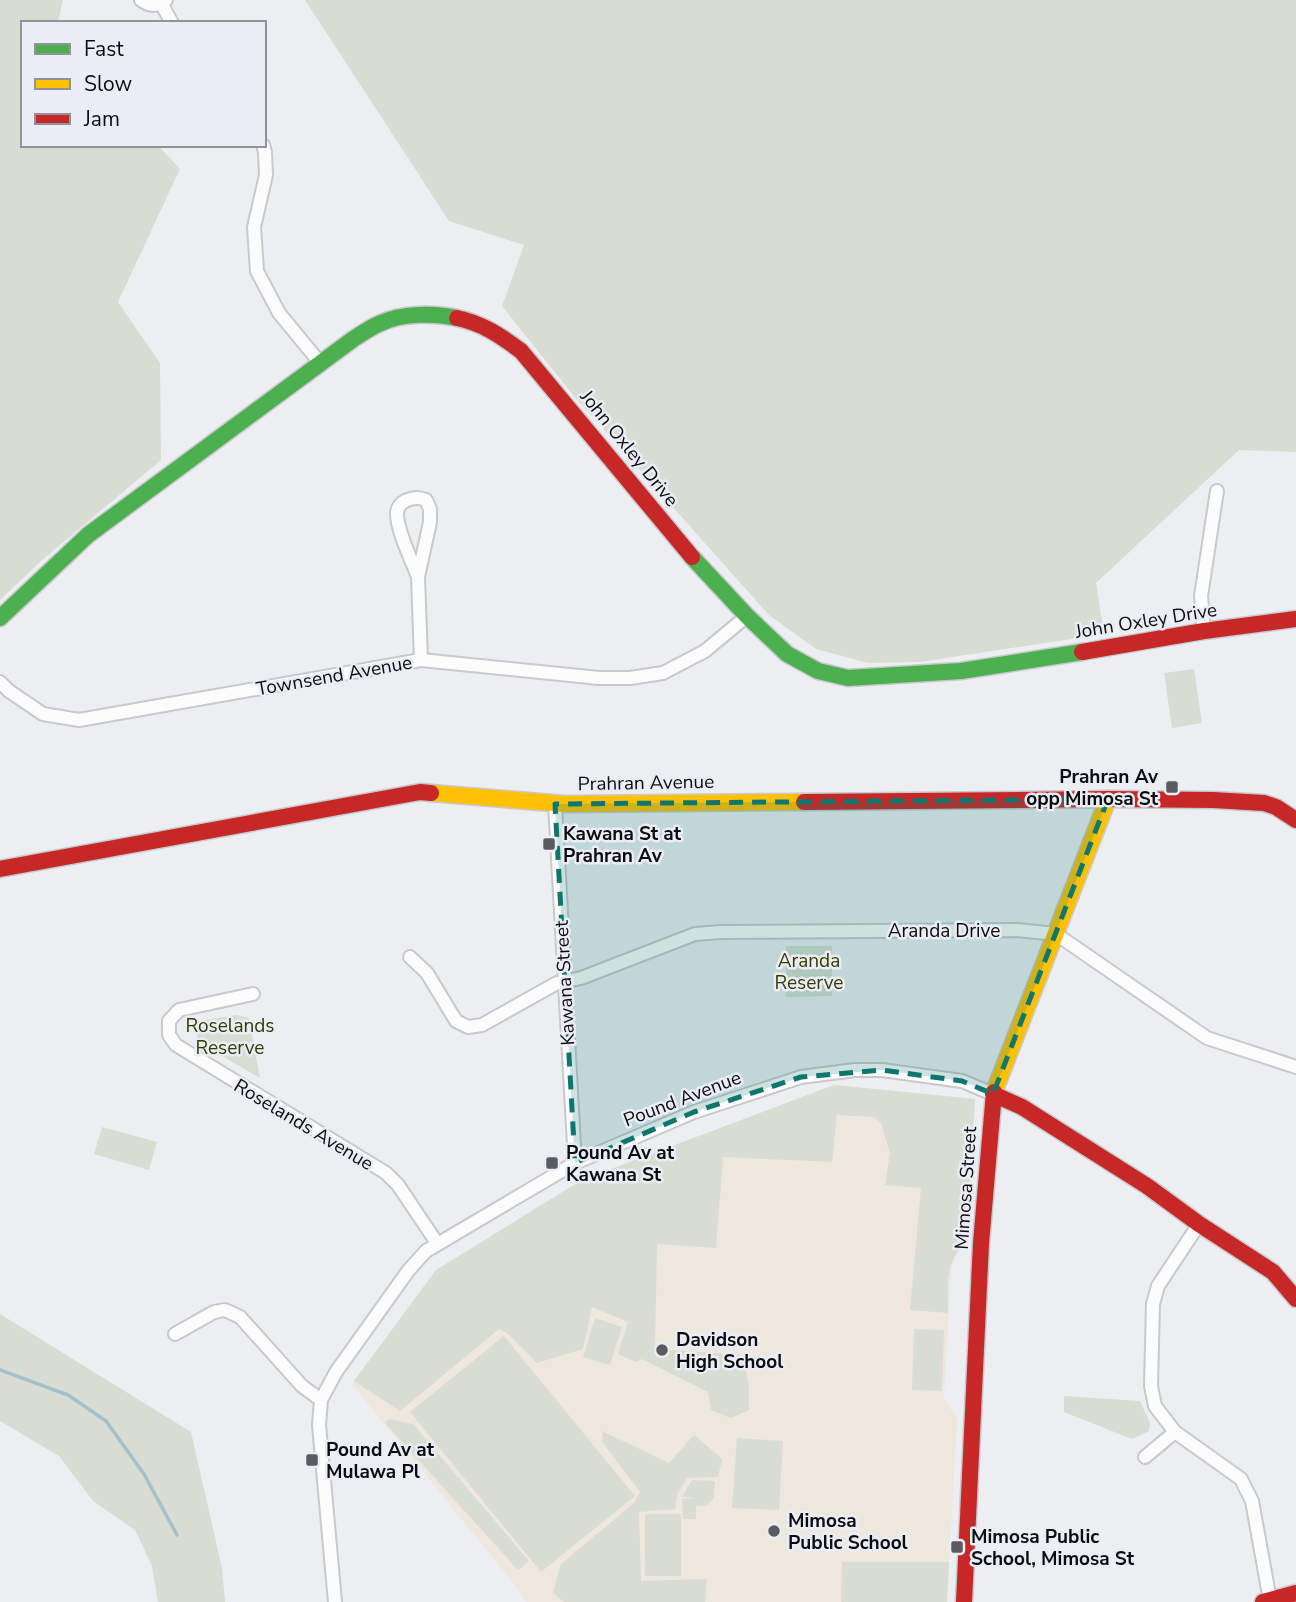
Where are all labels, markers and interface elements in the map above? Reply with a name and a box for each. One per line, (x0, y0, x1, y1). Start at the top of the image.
legend (21, 21, 266, 147)
text: Fast (84, 35, 124, 63)
text: Slow (84, 70, 133, 98)
text: Jam (83, 105, 120, 133)
street label: John Oxley Drive (574, 384, 684, 512)
street label: John Oxley Drive (1073, 597, 1219, 645)
street label: Townsend Avenue (254, 649, 414, 702)
place label: Prahran Av opp Mimosa St (1026, 764, 1159, 812)
street label: Prahran Avenue (578, 769, 714, 797)
marker: Prahran Av opp Mimosa St (1164, 779, 1180, 795)
place label: Kawana St at Prahran Av (563, 821, 682, 869)
marker: Kawana St at Prahran Av (541, 836, 557, 852)
street label: Aranda Drive (888, 918, 1000, 944)
street label: Kawana Street (549, 919, 581, 1046)
park label: Aranda Reserve (775, 948, 843, 996)
park label: Roselands Reserve (185, 1013, 275, 1061)
street label: Pound Avenue (620, 1065, 745, 1133)
street label: Roselands Avenue (229, 1073, 378, 1177)
street label: Mimosa Street (949, 1125, 983, 1251)
place label: Pound Av at Kawana St (566, 1140, 675, 1188)
marker: Pound Av at Kawana St (544, 1155, 560, 1171)
place label: Davidson High School (676, 1327, 783, 1375)
marker: Davidson High School (654, 1342, 670, 1358)
place label: Pound Av at Mulawa Pl (326, 1437, 435, 1485)
marker: Pound Av at Mulawa Pl (304, 1452, 320, 1468)
place label: Mimosa Public School (788, 1508, 908, 1556)
marker: Mimosa Public School (766, 1523, 782, 1539)
place label: Mimosa Public School, Mimosa St (971, 1524, 1135, 1572)
marker: Mimosa Public School, Mimosa St (949, 1539, 965, 1555)

